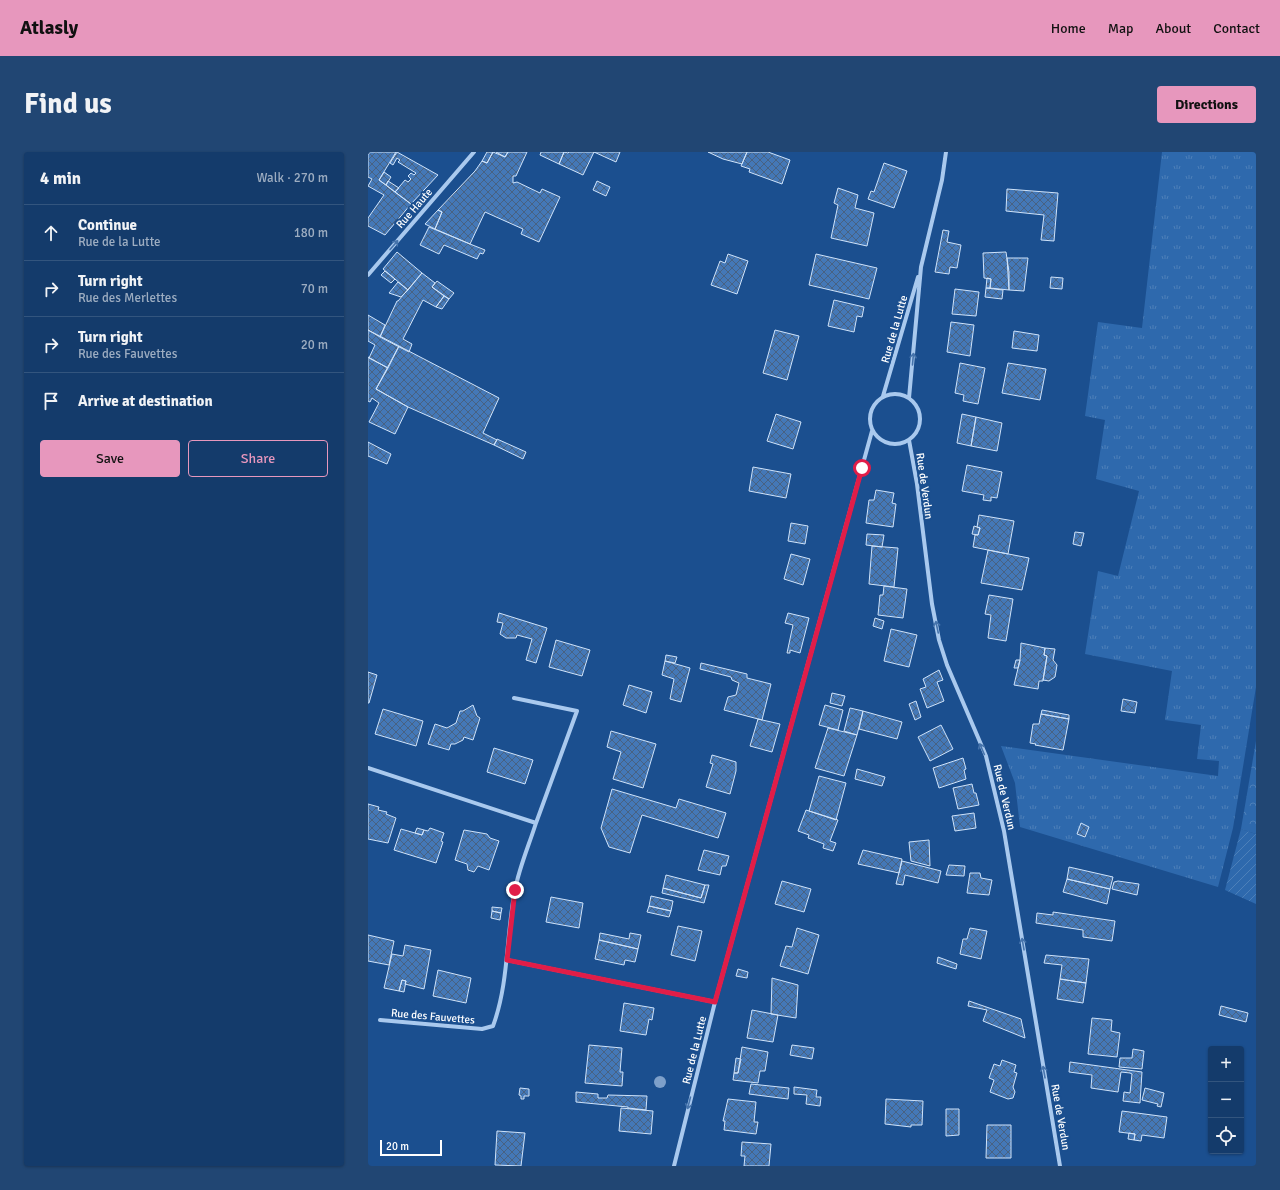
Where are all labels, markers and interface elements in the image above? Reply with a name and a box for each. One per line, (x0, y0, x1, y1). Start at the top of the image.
text: Atlasly (20, 16, 78, 40)
text: Home (1051, 20, 1086, 37)
text: Map (1108, 20, 1133, 37)
text: About (1155, 20, 1191, 37)
text: Contact (1213, 20, 1260, 37)
button: Directions (1157, 86, 1256, 123)
text: Find us (24, 87, 112, 121)
text: 4 min (40, 168, 81, 189)
text: Walk · 270 m (257, 170, 328, 186)
street label: Rue Haute (394, 186, 435, 231)
text: Continue (78, 216, 137, 234)
icon: ahead (40, 222, 62, 244)
text: 180 m (294, 225, 328, 241)
text: Rue de la Lutte (78, 234, 161, 250)
one-way arrow (389, 240, 398, 251)
text: Turn right (78, 272, 143, 290)
icon: right (40, 278, 62, 300)
text: 70 m (301, 281, 328, 297)
text: Rue des Merlettes (78, 290, 177, 306)
street label: Rue de la Lutte (879, 294, 910, 365)
text: Turn right (78, 328, 143, 346)
icon: right (40, 334, 62, 356)
text: 20 m (301, 337, 328, 353)
text: Rue des Fauvettes (78, 346, 177, 362)
one-way arrow (909, 353, 917, 366)
icon: arrive (40, 390, 62, 412)
text: Arrive at destination (78, 392, 213, 410)
button: Save (40, 440, 180, 477)
button: Share (188, 440, 328, 477)
street label: Rue de Verdun (913, 452, 936, 520)
route start (853, 459, 871, 477)
one-way arrow (932, 621, 940, 634)
one-way arrow (978, 743, 986, 755)
street label: Rue de Verdun (991, 763, 1018, 831)
route end (506, 881, 524, 899)
one-way arrow (1018, 938, 1026, 951)
street label: Rue des Fauvettes (391, 1006, 476, 1027)
street label: Rue de la Lutte (680, 1015, 709, 1086)
map controls (1208, 1046, 1244, 1154)
button: + (1208, 1046, 1244, 1082)
one-way arrow (1040, 1066, 1048, 1079)
button: − (1208, 1082, 1244, 1118)
street label: Rue de Verdun (1048, 1083, 1073, 1151)
one-way arrow (685, 1096, 692, 1109)
button: locate (1208, 1118, 1244, 1154)
scale bar (380, 1138, 442, 1157)
text: 20 m (386, 1140, 409, 1153)

